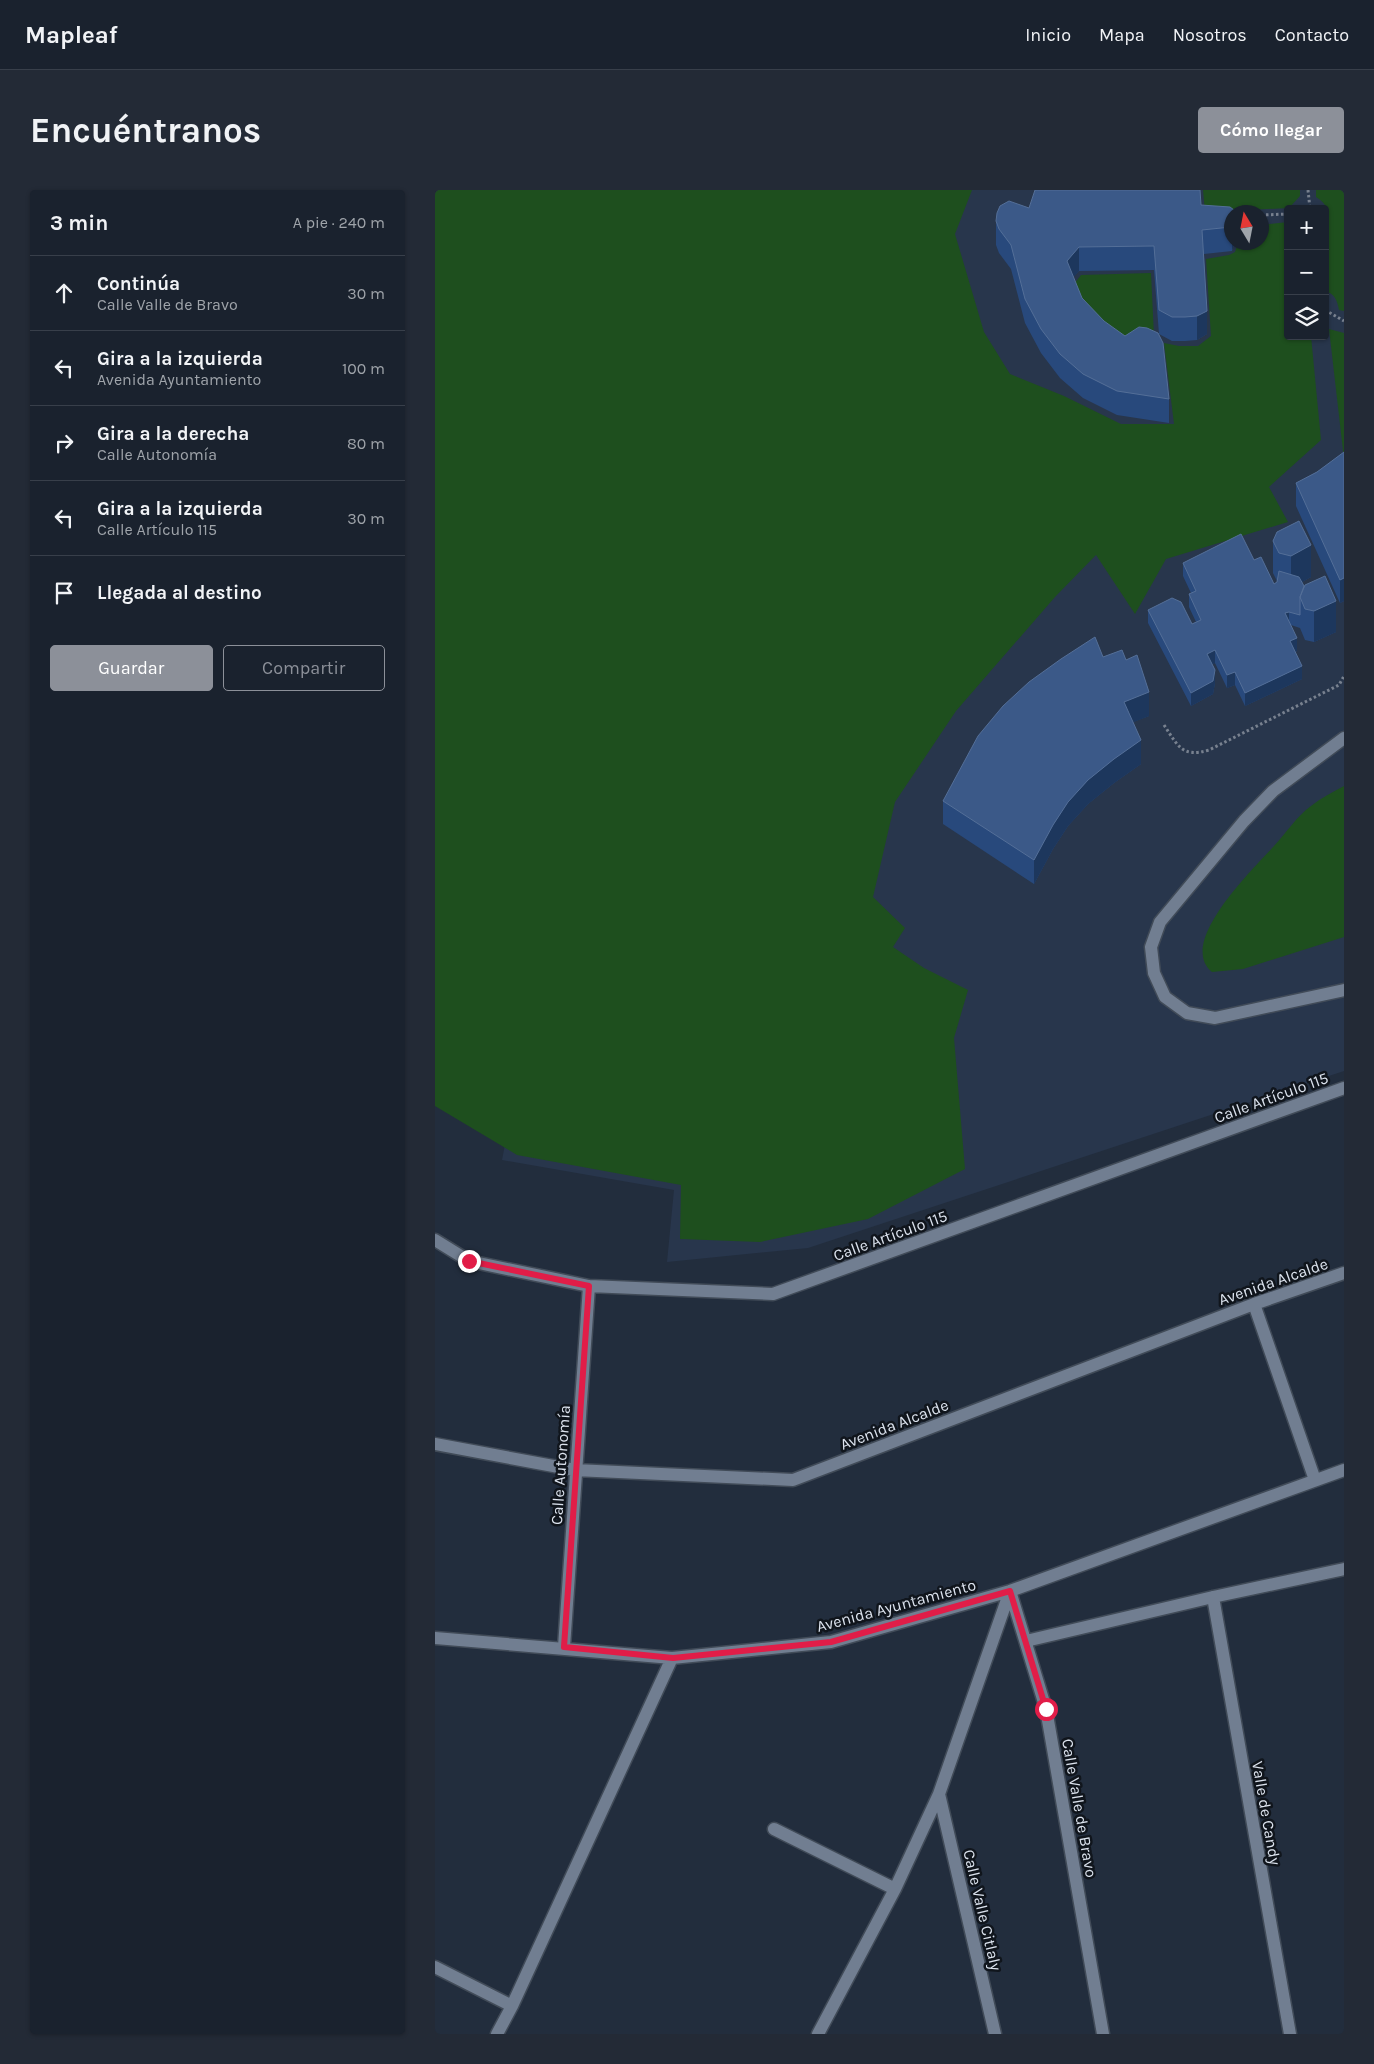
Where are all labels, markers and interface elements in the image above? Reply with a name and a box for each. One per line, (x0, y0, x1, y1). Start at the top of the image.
text: Mapleaf (25, 21, 118, 49)
text: Inicio (1025, 24, 1071, 46)
text: Mapa (1099, 24, 1145, 46)
text: Nosotros (1173, 24, 1247, 46)
text: Contacto (1275, 24, 1349, 46)
button: Cómo llegar (1198, 107, 1344, 153)
text: Encuéntranos (30, 110, 261, 151)
north arrow (1224, 205, 1269, 250)
map controls (1284, 205, 1329, 340)
button: + (1284, 205, 1329, 250)
text: 3 min (50, 211, 108, 235)
text: A pie · 240 m (293, 213, 385, 232)
button: − (1284, 250, 1329, 295)
text: Continúa (97, 273, 180, 295)
icon: ahead (50, 279, 78, 307)
text: 30 m (347, 284, 385, 303)
text: Calle Valle de Bravo (97, 295, 238, 314)
button: layers (1284, 295, 1329, 340)
text: Gira a la izquierda (97, 348, 263, 370)
icon: left (50, 354, 78, 382)
text: 100 m (342, 359, 385, 378)
text: Avenida Ayuntamiento (97, 370, 261, 389)
text: Gira a la derecha (97, 423, 249, 445)
icon: right (50, 429, 78, 457)
text: 80 m (347, 434, 385, 453)
text: Calle Autonomía (97, 445, 217, 464)
text: Gira a la izquierda (97, 498, 263, 520)
icon: left (50, 504, 78, 532)
text: 30 m (347, 509, 385, 528)
text: Calle Artículo 115 (97, 520, 217, 539)
icon: arrive (50, 579, 78, 607)
text: Llegada al destino (97, 582, 262, 604)
button: Guardar (50, 645, 213, 691)
button: Compartir (223, 645, 385, 691)
street label: Calle Artículo 115 (1212, 1068, 1331, 1127)
street label: Calle Artículo 115 (831, 1206, 950, 1265)
route end (458, 1250, 481, 1273)
street label: Avenida Alcalde (1216, 1254, 1330, 1309)
street label: Avenida Alcalde (837, 1395, 951, 1454)
street label: Calle Autonomía (547, 1404, 574, 1526)
street label: Avenida Ayuntamiento (814, 1575, 978, 1636)
route start (1035, 1698, 1058, 1721)
street label: Calle Valle de Bravo (1058, 1737, 1101, 1879)
street label: Valle de Candy (1248, 1760, 1285, 1867)
street label: Calle Valle Citlaly (959, 1848, 1006, 1973)

